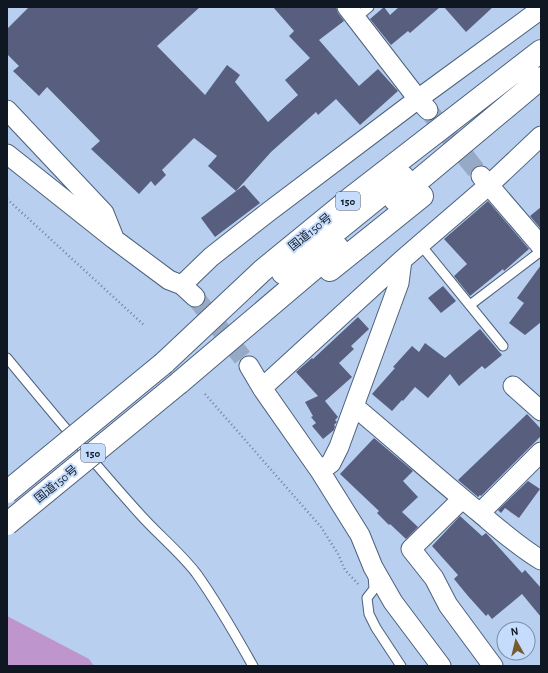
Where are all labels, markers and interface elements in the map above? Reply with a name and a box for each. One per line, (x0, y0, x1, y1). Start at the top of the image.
road number: 150 (336, 192, 360, 210)
street label: 国道150号 (286, 210, 334, 253)
road number: 150 (81, 444, 105, 462)
street label: 国道150号 (32, 462, 80, 505)
north arrow (496, 621, 536, 661)
text: N (510, 626, 519, 638)

